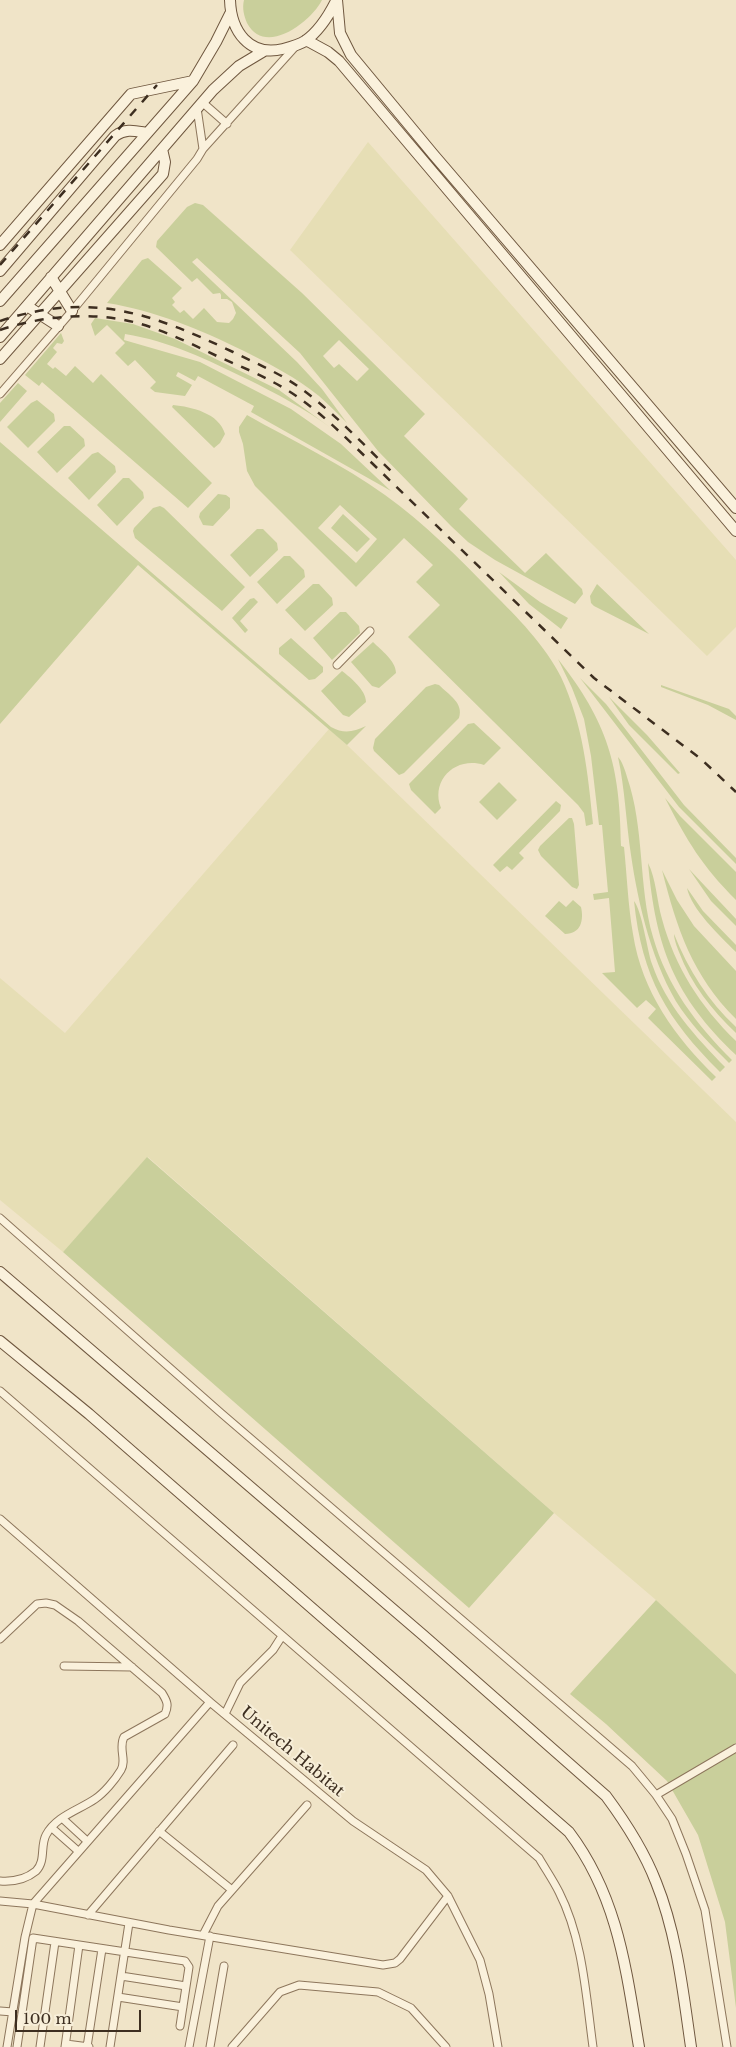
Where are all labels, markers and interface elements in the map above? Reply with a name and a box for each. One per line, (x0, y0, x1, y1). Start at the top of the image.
street label: Unitech Habitat (236, 1703, 348, 1801)
scale bar (18, 2000, 144, 2032)
text: 100 m (23, 2009, 72, 2028)

